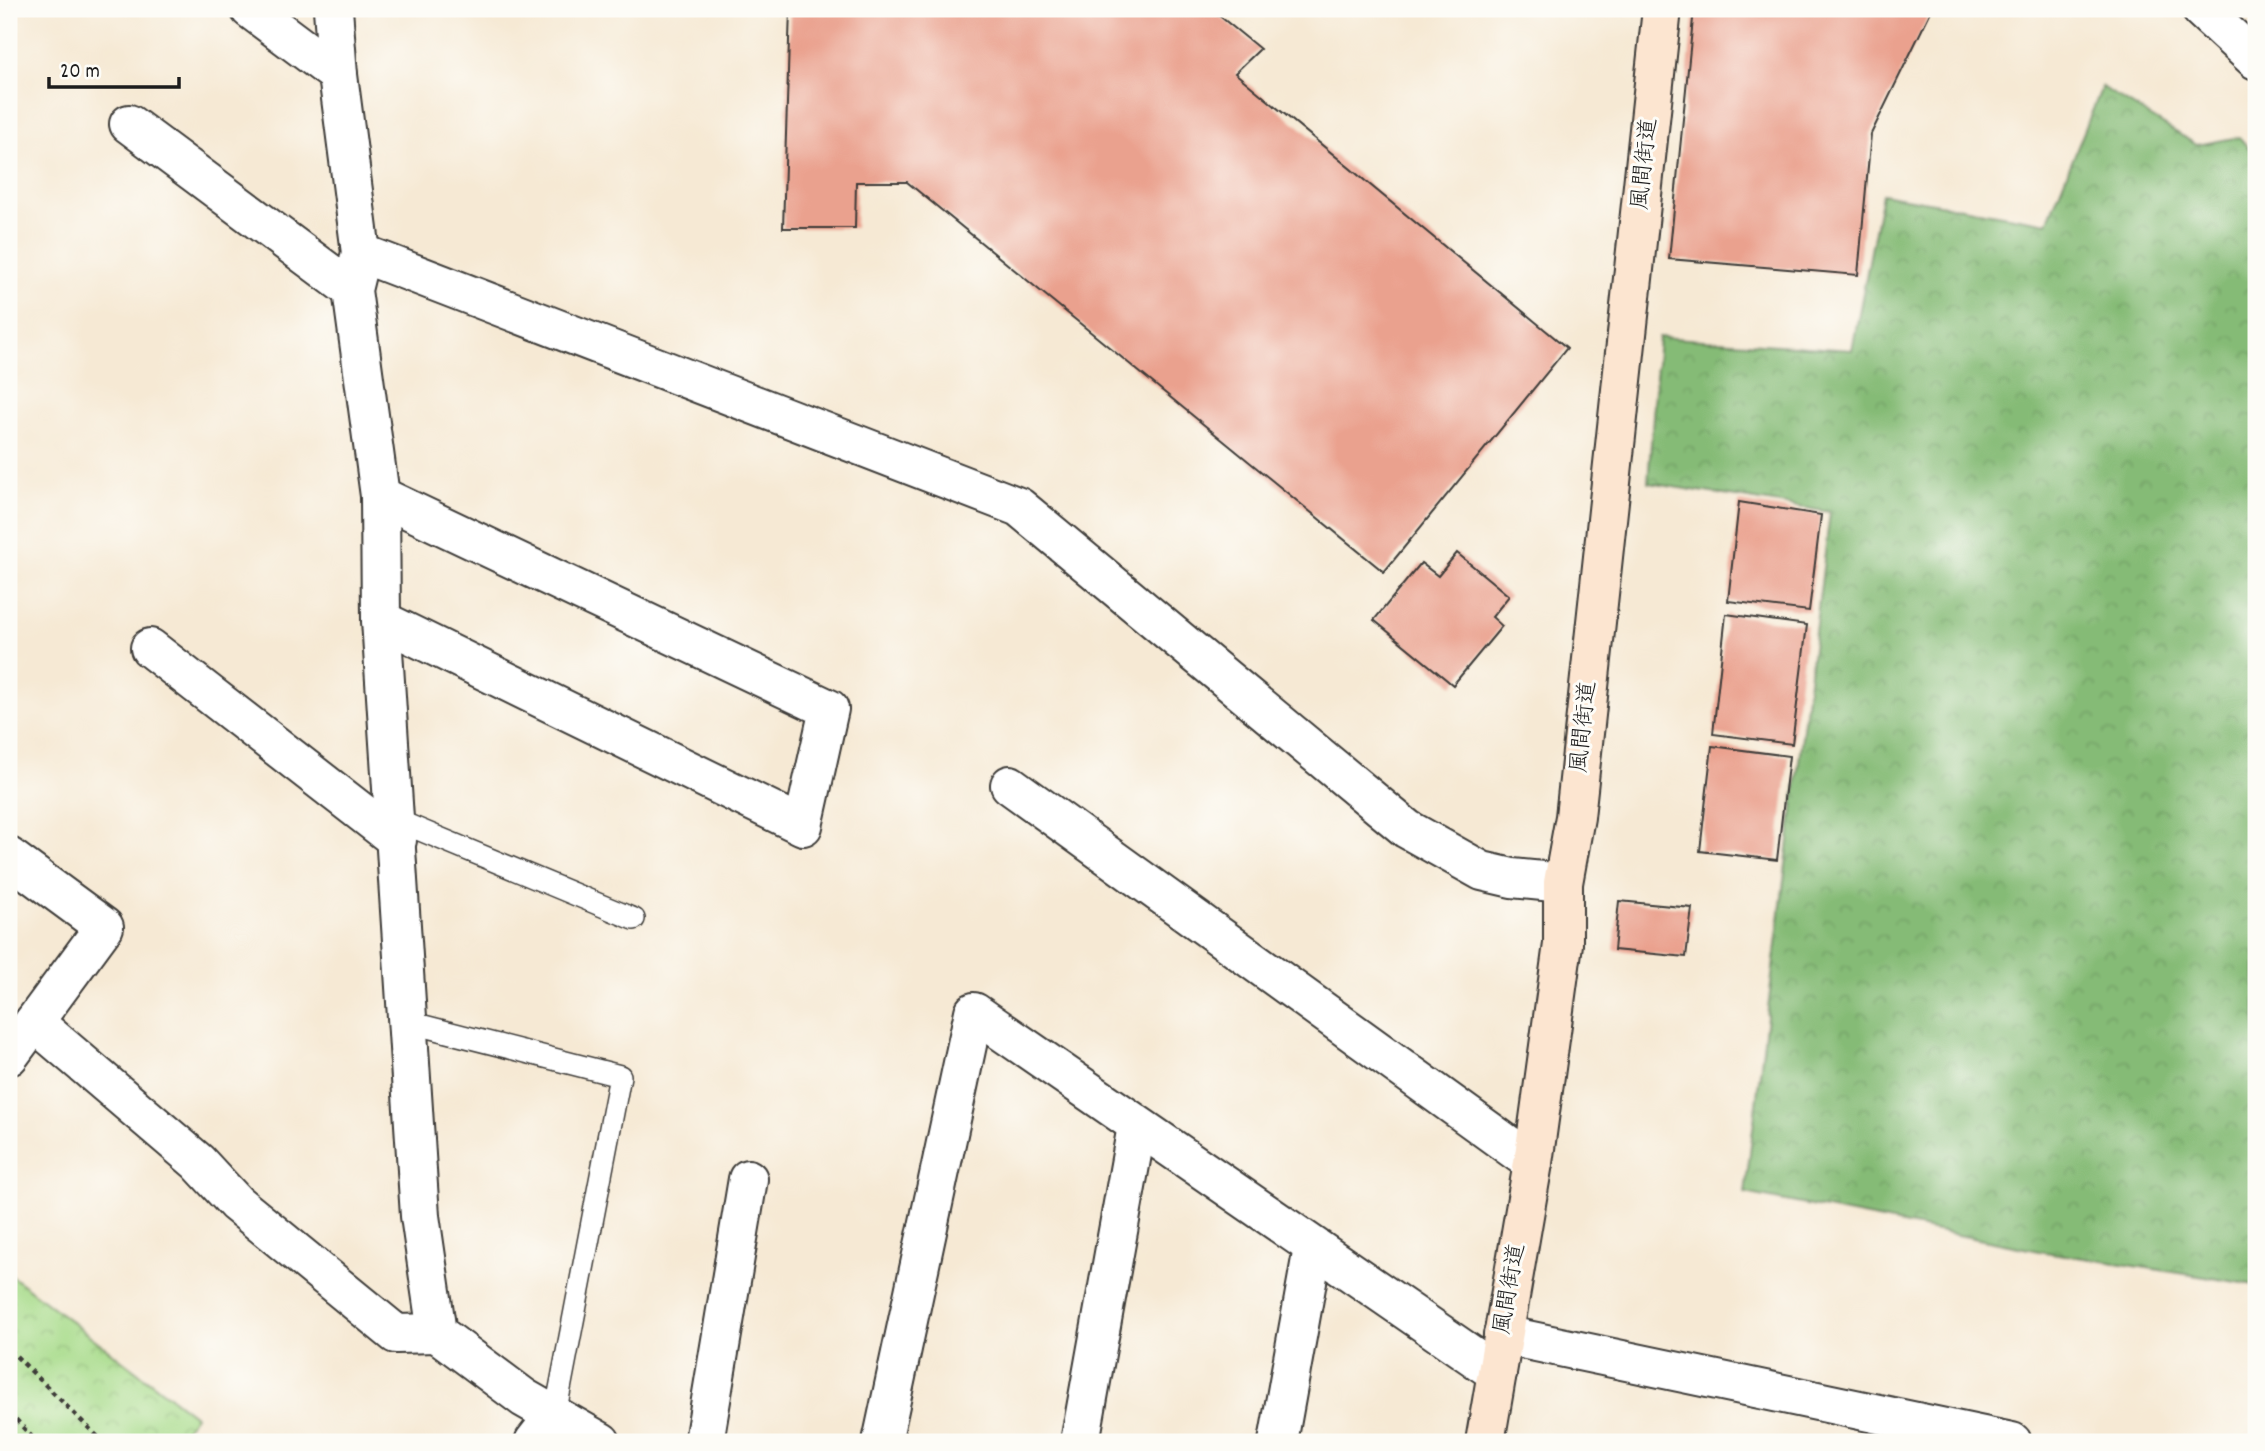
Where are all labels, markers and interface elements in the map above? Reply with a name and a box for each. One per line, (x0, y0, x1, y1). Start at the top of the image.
scale bar (49, 46, 178, 90)
text: 20 m (60, 58, 100, 88)
street label: 風間街道 (1625, 117, 1667, 211)
street label: 風間街道 (1564, 680, 1606, 774)
street label: 風間街道 (1487, 1241, 1535, 1337)

